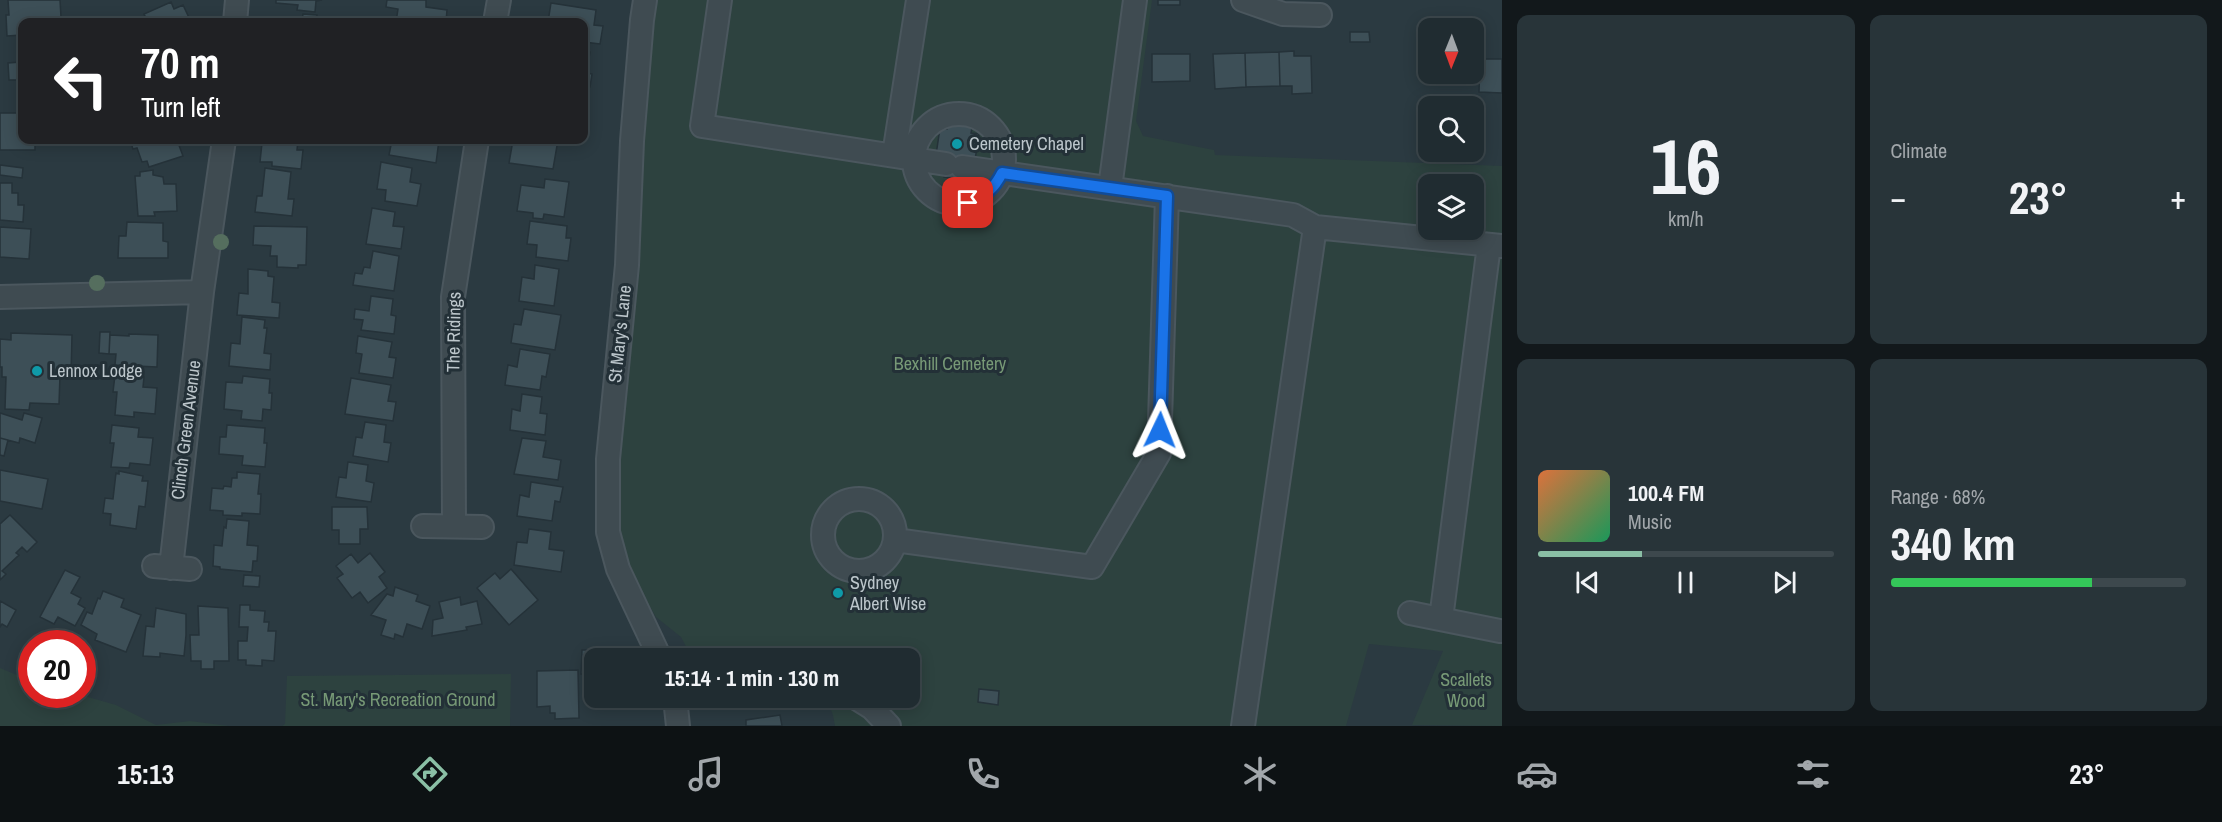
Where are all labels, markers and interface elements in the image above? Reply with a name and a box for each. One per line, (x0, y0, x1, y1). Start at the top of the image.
north arrow (1418, 18, 1484, 84)
map controls (1418, 18, 1484, 240)
text: 70 m (141, 35, 220, 91)
icon: left (42, 42, 120, 120)
text: Turn left (141, 89, 220, 125)
button: search (1418, 96, 1484, 162)
text: 16 (1650, 113, 1721, 218)
place label: Cemetery Chapel (969, 131, 1084, 156)
marker: Cemetery Chapel (950, 137, 964, 151)
text: Climate (1891, 137, 1947, 164)
text: 23° (2009, 167, 2068, 228)
button: layers (1418, 174, 1484, 240)
text: − (1891, 175, 1906, 219)
text: + (2170, 175, 2186, 219)
pin (942, 177, 993, 228)
icon: arrive (951, 186, 984, 219)
text: km/h (1668, 205, 1704, 232)
street label: St Mary's Lane (602, 284, 637, 384)
street label: The Ridings (440, 292, 467, 372)
park label: Bexhill Cemetery (894, 351, 1007, 376)
place label: Lennox Lodge (49, 358, 143, 383)
street label: Clinch Green Avenue (165, 359, 206, 501)
marker: Lennox Lodge (30, 364, 44, 378)
position arrow (1128, 398, 1192, 462)
text: 100.4 FM (1628, 478, 1704, 508)
text: Range · 68% (1891, 483, 1985, 510)
text: Music (1628, 508, 1672, 535)
text: 340 km (1891, 513, 2016, 574)
icon: previous (1571, 566, 1604, 599)
icon: pause (1669, 566, 1702, 599)
icon: next (1768, 566, 1801, 599)
place label: Sydney Albert Wise (849, 570, 926, 616)
marker: Sydney Albert Wise (831, 586, 845, 600)
speed limit sign: 20 (18, 630, 96, 708)
text: 15:14 · 1 min · 130 m (665, 663, 839, 693)
park label: Scallets Wood (1440, 667, 1492, 713)
park label: St. Mary's Recreation Ground (301, 687, 495, 712)
icon: directions (409, 753, 451, 795)
icon: music (685, 753, 727, 795)
icon: phone (962, 753, 1004, 795)
icon: climate (1239, 753, 1281, 795)
icon: car (1516, 753, 1558, 795)
icon: filters (1792, 753, 1834, 795)
text: 15:13 (117, 756, 174, 792)
text: 23° (2069, 756, 2105, 792)

